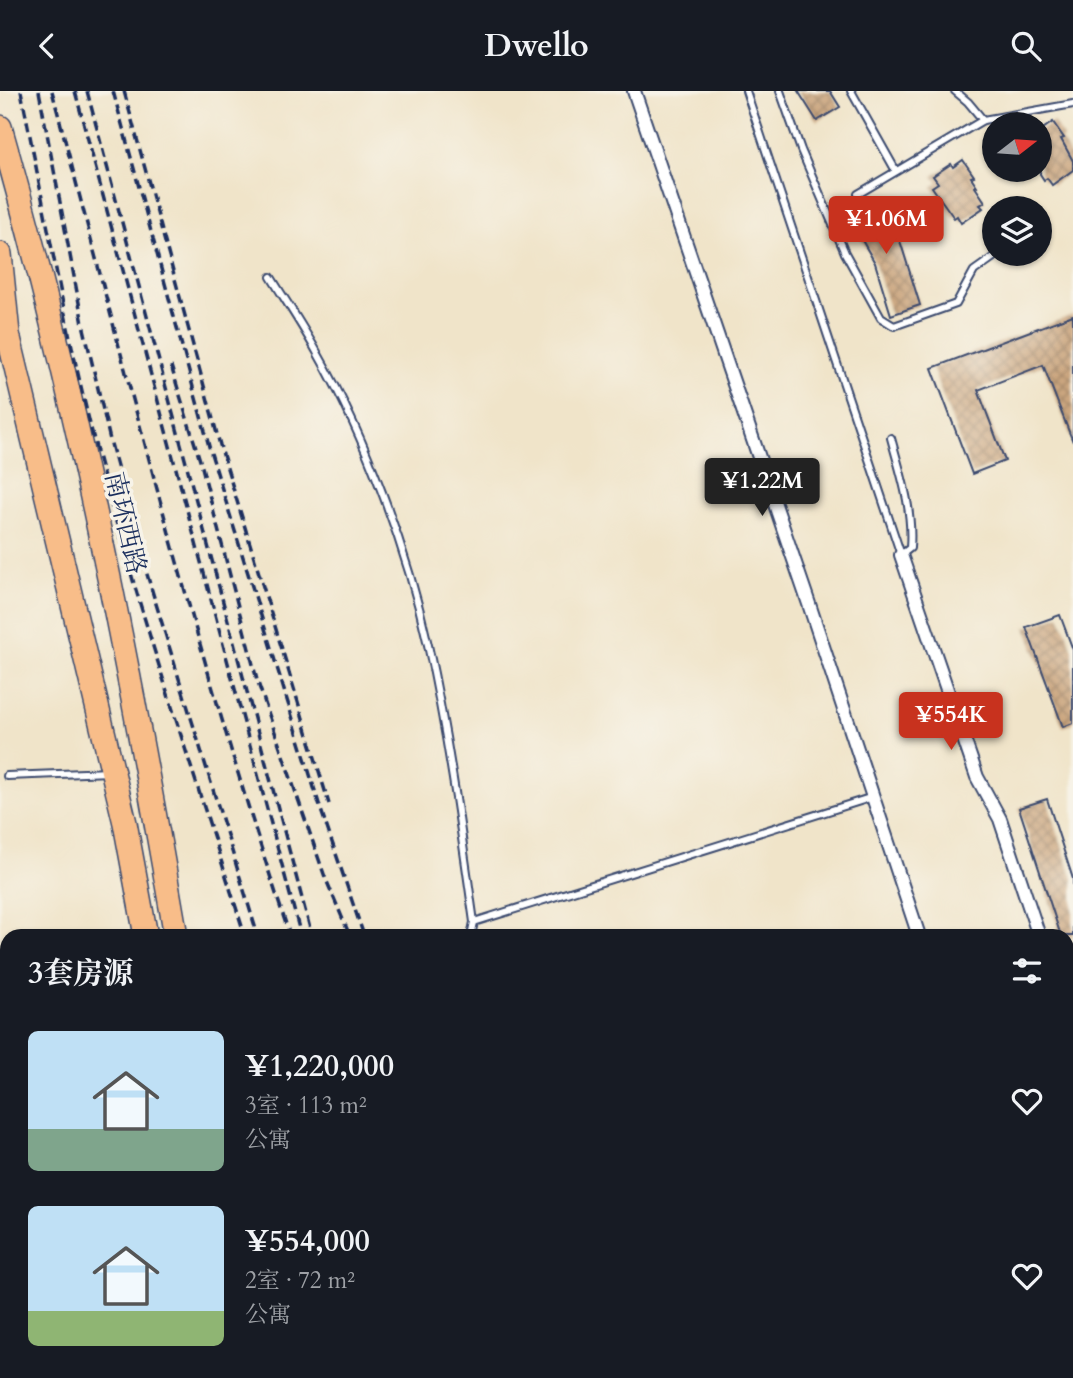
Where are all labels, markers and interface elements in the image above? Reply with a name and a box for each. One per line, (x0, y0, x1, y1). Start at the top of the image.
text: Dwello (484, 24, 589, 68)
icon: back (28, 27, 66, 65)
icon: search (1007, 27, 1045, 65)
north arrow (982, 112, 1052, 182)
map controls (982, 112, 1052, 266)
button: layers (982, 196, 1052, 266)
pin: ¥1.06M (829, 197, 943, 256)
text: ¥1.06M (845, 203, 927, 234)
pin: ¥1.22M (705, 459, 819, 518)
text: ¥1.22M (721, 465, 803, 496)
street label: 南环西路 (97, 469, 154, 578)
pin: ¥554K (902, 693, 1000, 752)
text: ¥554K (915, 699, 987, 730)
icon: filters (1008, 952, 1046, 990)
text: 3套房源 (28, 953, 133, 994)
text: ¥1,220,000 (245, 1046, 394, 1087)
icon: home (84, 1059, 168, 1143)
icon: heart (1008, 1082, 1046, 1120)
text: 3室 · 113 m² (245, 1090, 367, 1121)
text: 公寓 (245, 1124, 291, 1155)
text: ¥554,000 (245, 1221, 370, 1262)
icon: home (84, 1234, 168, 1318)
icon: heart (1008, 1257, 1046, 1295)
text: 2室 · 72 m² (245, 1265, 355, 1296)
text: 公寓 (245, 1299, 291, 1330)

